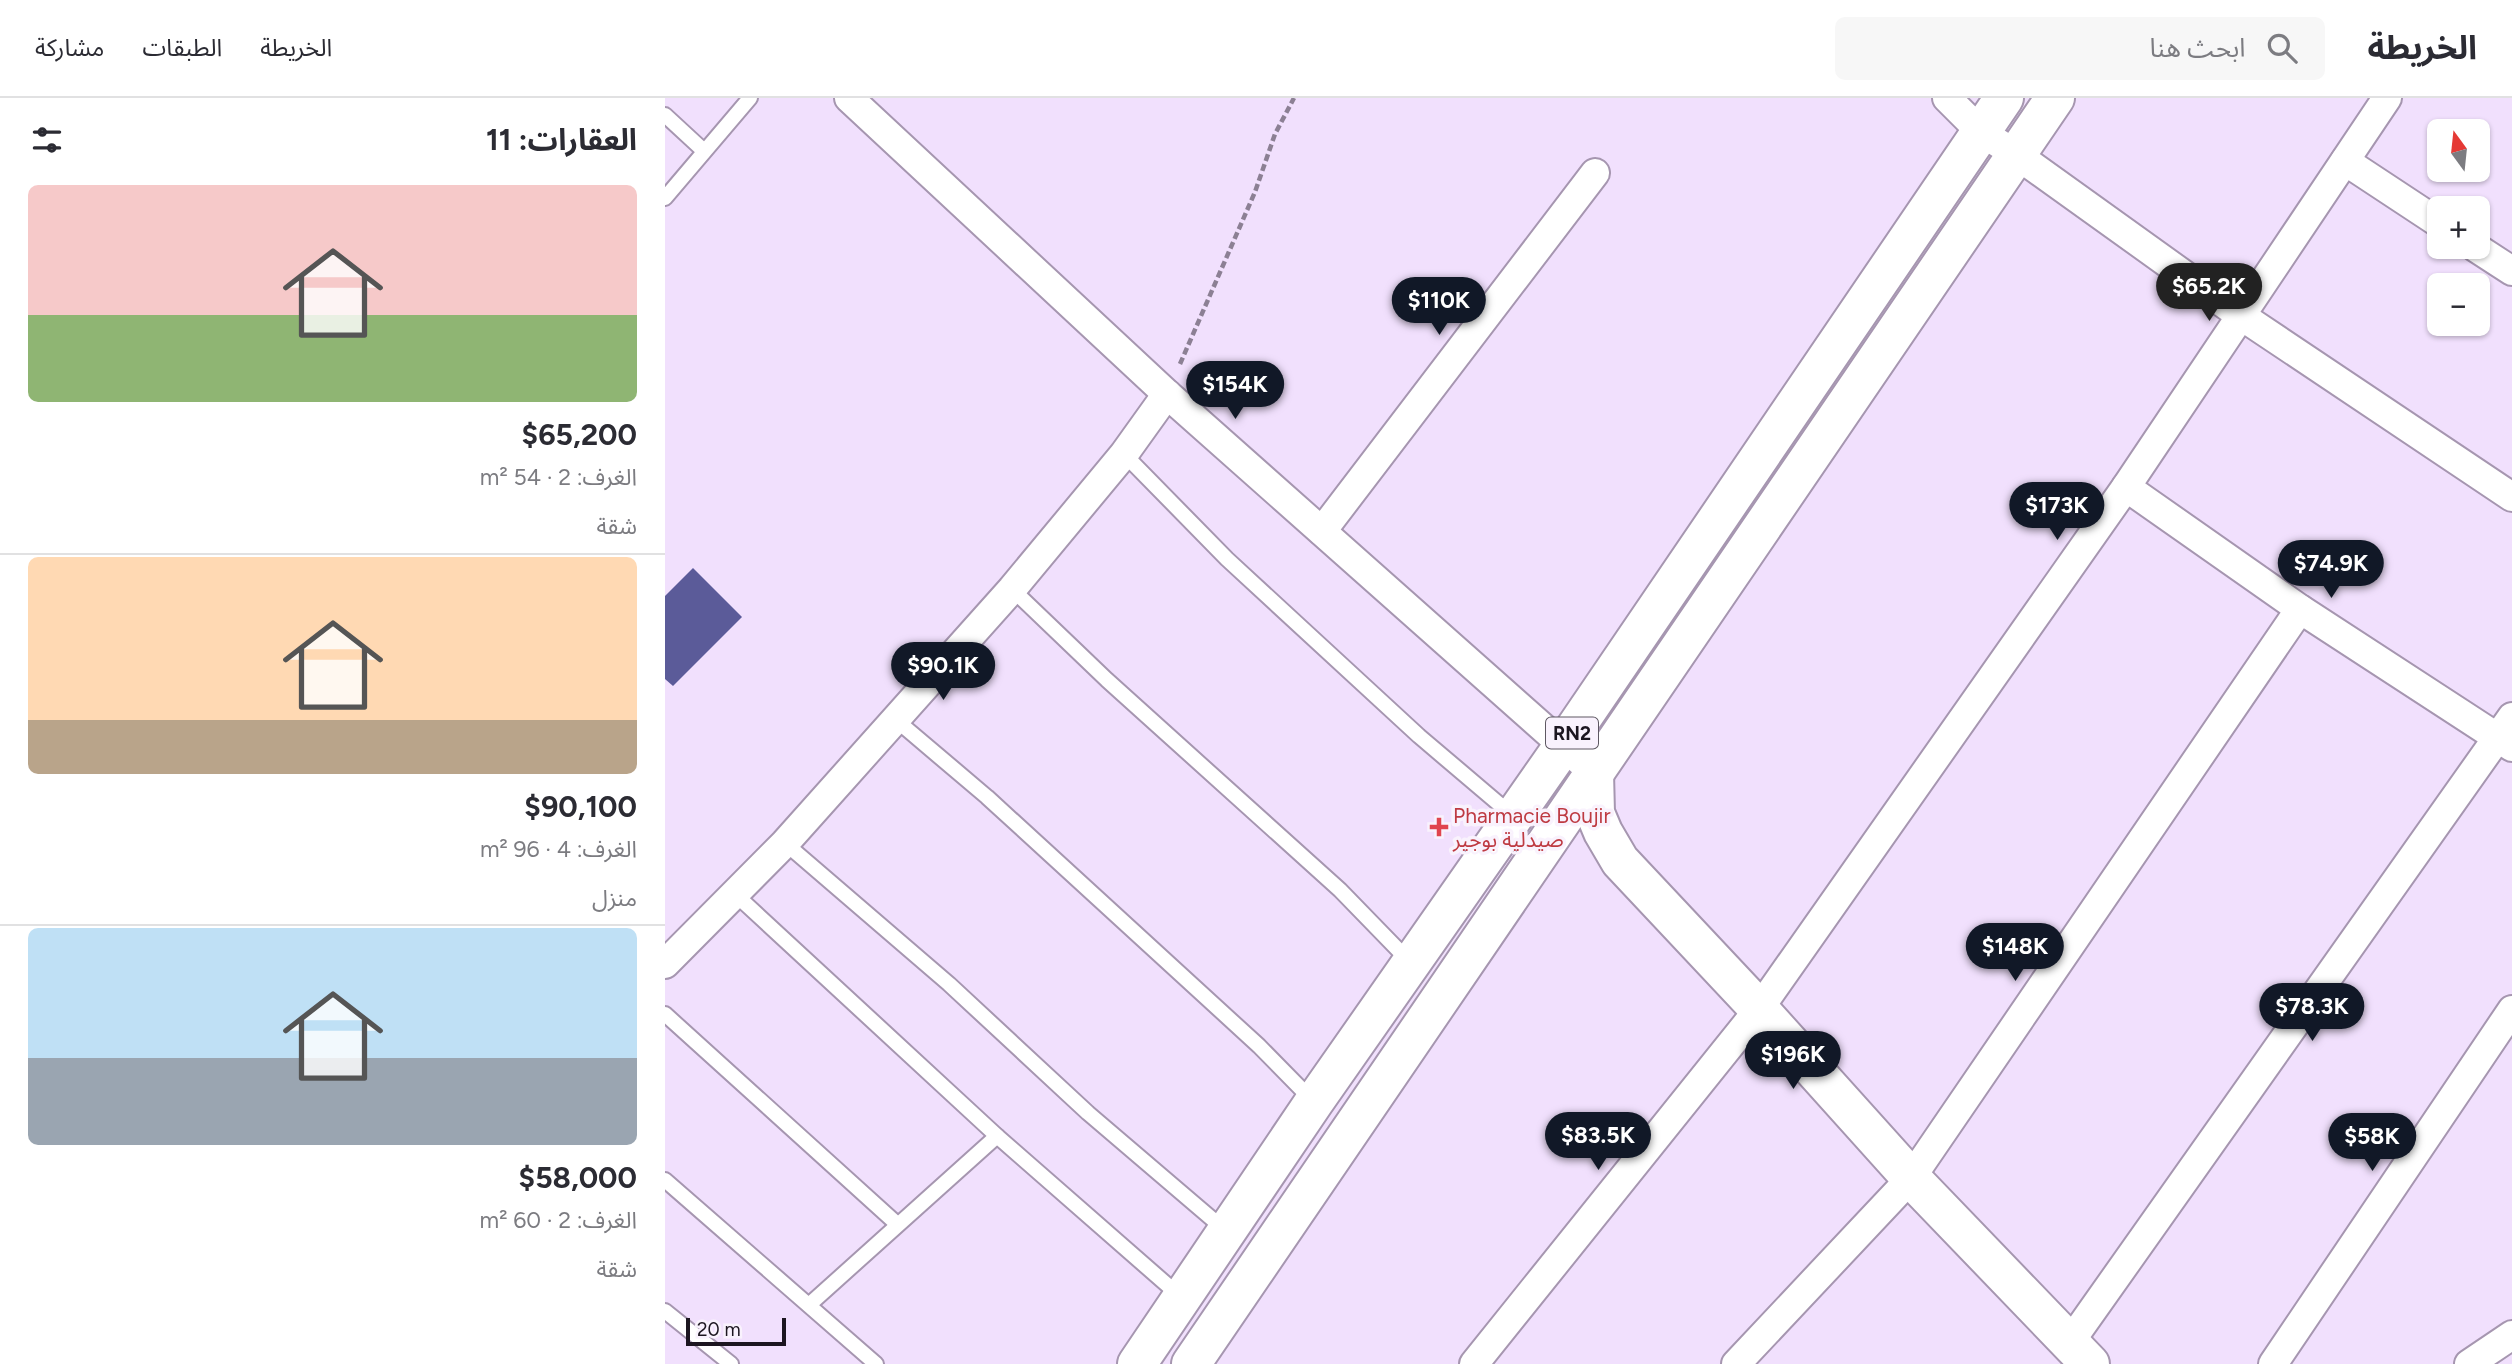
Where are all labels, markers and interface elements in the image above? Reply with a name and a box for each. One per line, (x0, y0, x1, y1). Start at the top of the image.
search box (1835, 17, 2325, 80)
text: الخريطة (2367, 28, 2477, 67)
icon: search (2263, 29, 2301, 67)
text: ابحث هنا (2149, 32, 2245, 64)
text: مشاركة (35, 33, 104, 62)
text: الطبقات (142, 33, 222, 62)
text: الخريطة (260, 33, 332, 62)
north arrow (2427, 119, 2490, 182)
map controls (2427, 119, 2490, 336)
icon: filters (28, 121, 66, 159)
text: العقارات: 11 (486, 121, 637, 158)
button: + (2427, 196, 2490, 259)
icon: home (270, 230, 396, 356)
pin: $65.2K (2152, 264, 2266, 323)
text: $65.2K (2172, 272, 2246, 300)
button: − (2427, 273, 2490, 336)
pin: $110K (1390, 278, 1488, 337)
text: $110K (1408, 286, 1470, 314)
pin: $154K (1186, 362, 1284, 421)
text: $154K (1202, 370, 1268, 398)
text: $65,200 (522, 416, 637, 453)
text: الغرف: 2 · 54 m² (480, 463, 637, 491)
pin: $173K (2008, 482, 2106, 542)
text: $173K (2025, 491, 2089, 519)
text: شقة (596, 512, 637, 540)
pin: $74.9K (2274, 540, 2388, 600)
text: $74.9K (2294, 549, 2368, 577)
icon: home (270, 602, 396, 728)
pin: $90.1K (886, 642, 1000, 702)
text: $90.1K (907, 651, 979, 679)
road number: RN2 (1546, 718, 1598, 748)
text: $90,100 (524, 788, 637, 825)
place label: Pharmacie Boujir صيدلية بوجير (1452, 803, 1611, 852)
marker: Pharmacie Boujir صيدلية بوجير (1431, 819, 1447, 835)
text: الغرف: 4 · 96 m² (480, 835, 637, 863)
text: منزل (592, 884, 637, 912)
pin: $148K (1966, 924, 2064, 983)
text: $148K (1982, 932, 2048, 960)
icon: home (270, 973, 396, 1099)
pin: $78.3K (2255, 984, 2369, 1043)
text: $78.3K (2275, 992, 2349, 1020)
pin: $196K (1744, 1032, 1842, 1091)
text: $196K (1761, 1040, 1825, 1068)
pin: $83.5K (1541, 1112, 1655, 1172)
pin: $58K (2331, 1114, 2413, 1173)
text: $83.5K (1561, 1121, 1635, 1149)
text: $58K (2344, 1122, 2400, 1150)
text: $58,000 (519, 1159, 637, 1196)
text: الغرف: 2 · 60 m² (480, 1206, 637, 1234)
text: شقة (596, 1255, 637, 1283)
scale bar (686, 1315, 786, 1347)
text: 20 m (697, 1318, 741, 1341)

